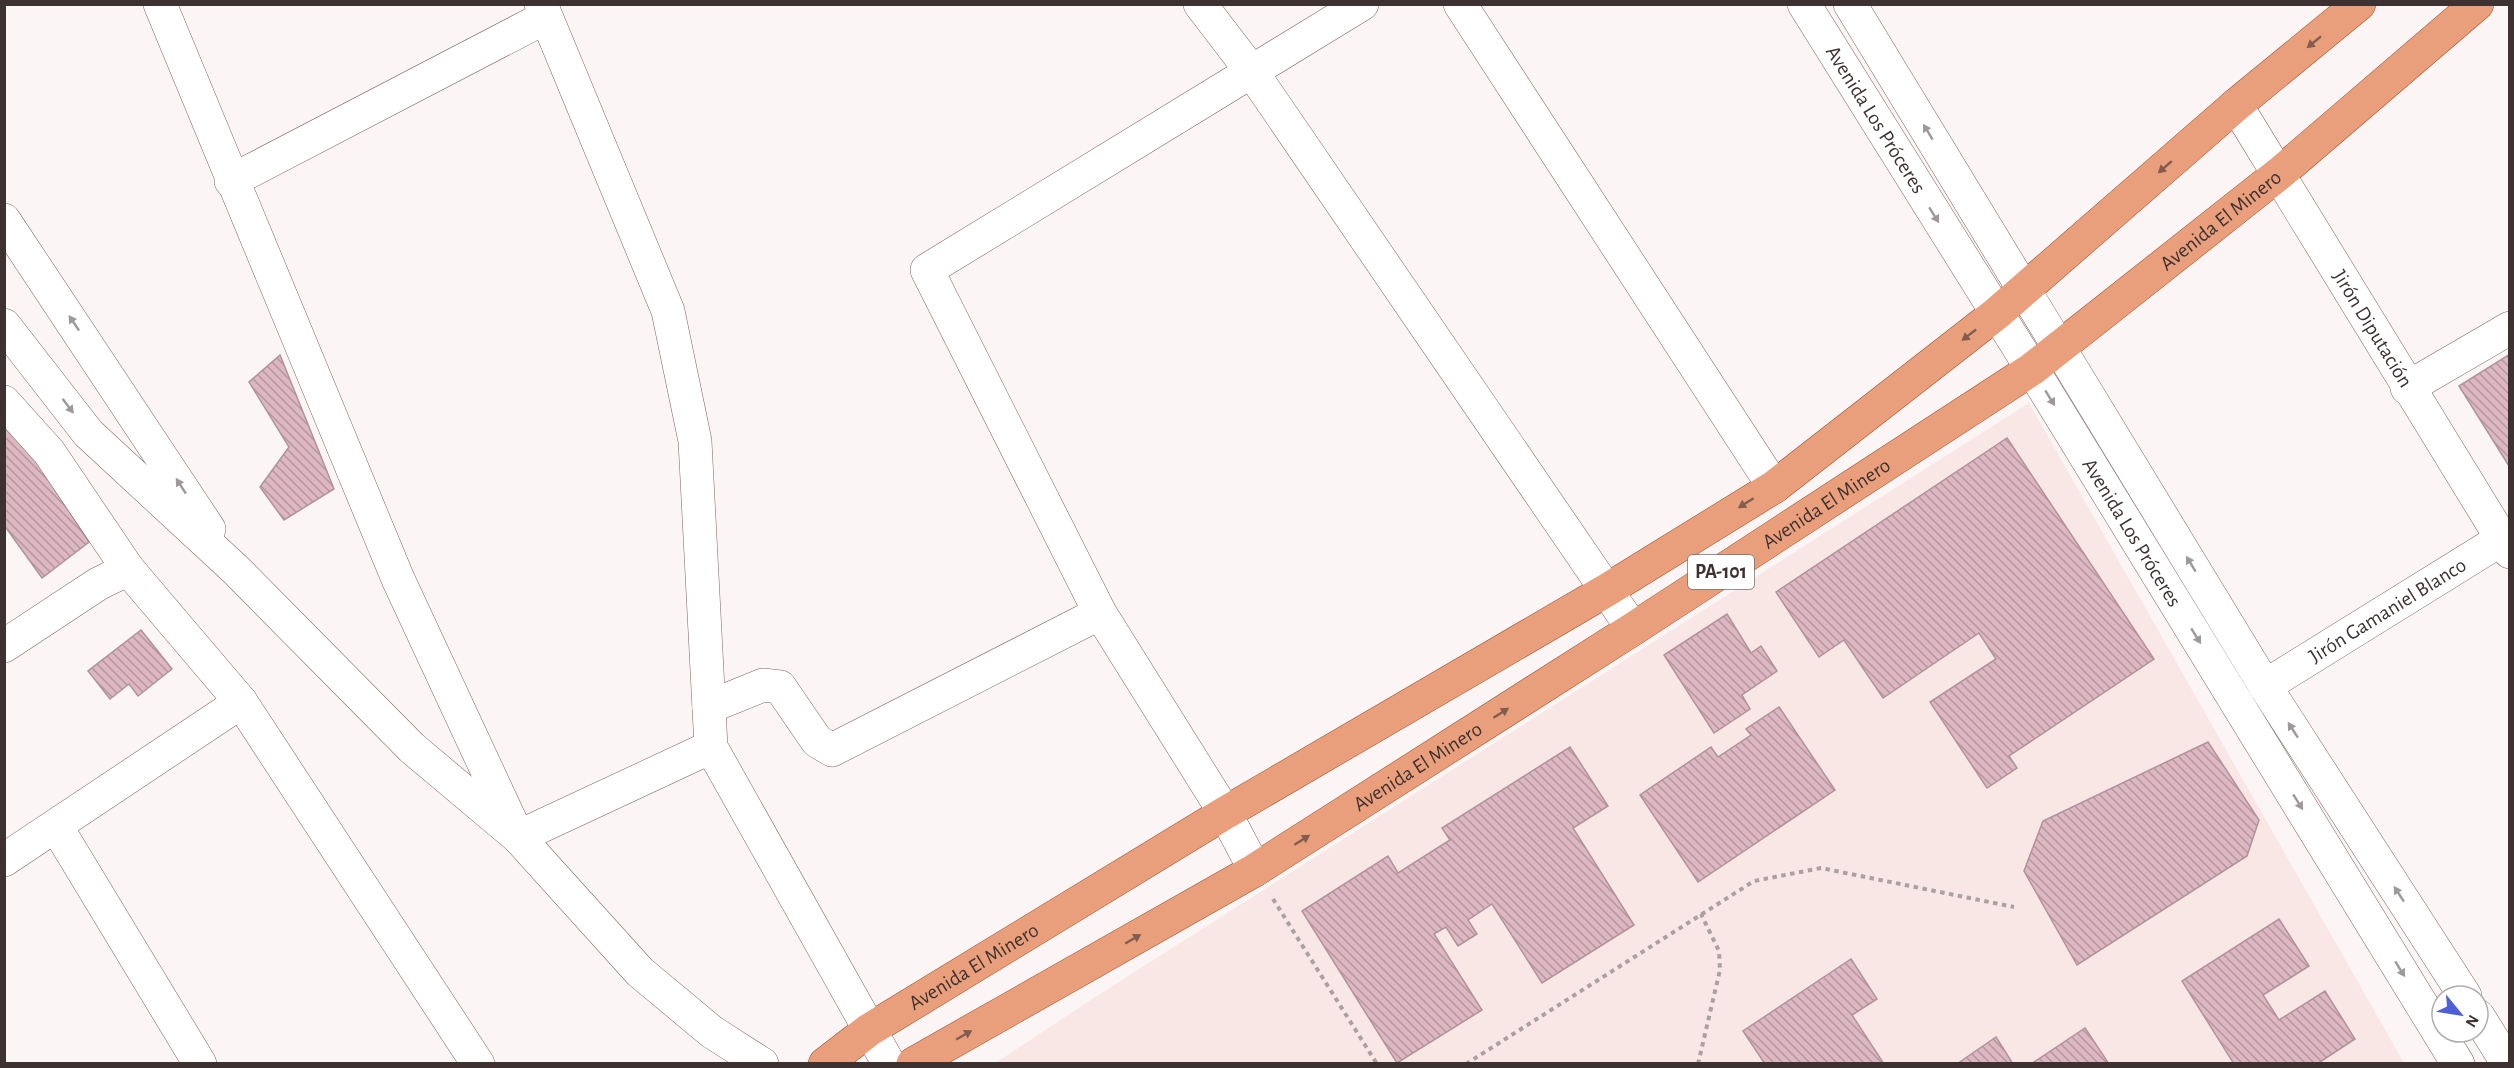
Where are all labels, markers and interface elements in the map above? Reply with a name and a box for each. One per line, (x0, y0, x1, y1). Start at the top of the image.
one-way arrow (2306, 35, 2322, 48)
street label: Avenida Los Próceres (1822, 42, 1930, 197)
one-way arrow (1923, 124, 1934, 140)
one-way arrow (2157, 161, 2173, 174)
street label: Avenida El Minero (2156, 166, 2285, 274)
one-way arrow (1929, 207, 1940, 223)
street label: Jirón Diputación (2329, 266, 2417, 391)
one-way arrow (68, 315, 79, 332)
one-way arrow (1961, 328, 1976, 340)
one-way arrow (2045, 390, 2056, 406)
one-way arrow (62, 398, 74, 414)
street label: Avenida El Minero (1758, 454, 1894, 552)
street label: Avenida Los Próceres (2079, 455, 2185, 610)
one-way arrow (176, 478, 187, 494)
one-way arrow (1738, 498, 1755, 509)
street label: Jirón Gamaniel Blanco (2305, 554, 2470, 667)
road number: PA-101 (1688, 555, 1754, 589)
one-way arrow (2186, 556, 2197, 572)
one-way arrow (2191, 628, 2202, 644)
one-way arrow (1493, 707, 1510, 718)
street label: Avenida El Minero (1350, 718, 1486, 815)
one-way arrow (2288, 722, 2299, 738)
one-way arrow (2293, 794, 2304, 810)
one-way arrow (1293, 834, 1309, 846)
one-way arrow (2394, 886, 2405, 902)
street label: Avenida El Minero (905, 919, 1042, 1014)
one-way arrow (1125, 933, 1141, 944)
one-way arrow (2395, 961, 2405, 978)
north arrow (2430, 984, 2490, 1044)
text: N (2462, 1012, 2482, 1030)
one-way arrow (956, 1030, 973, 1040)

